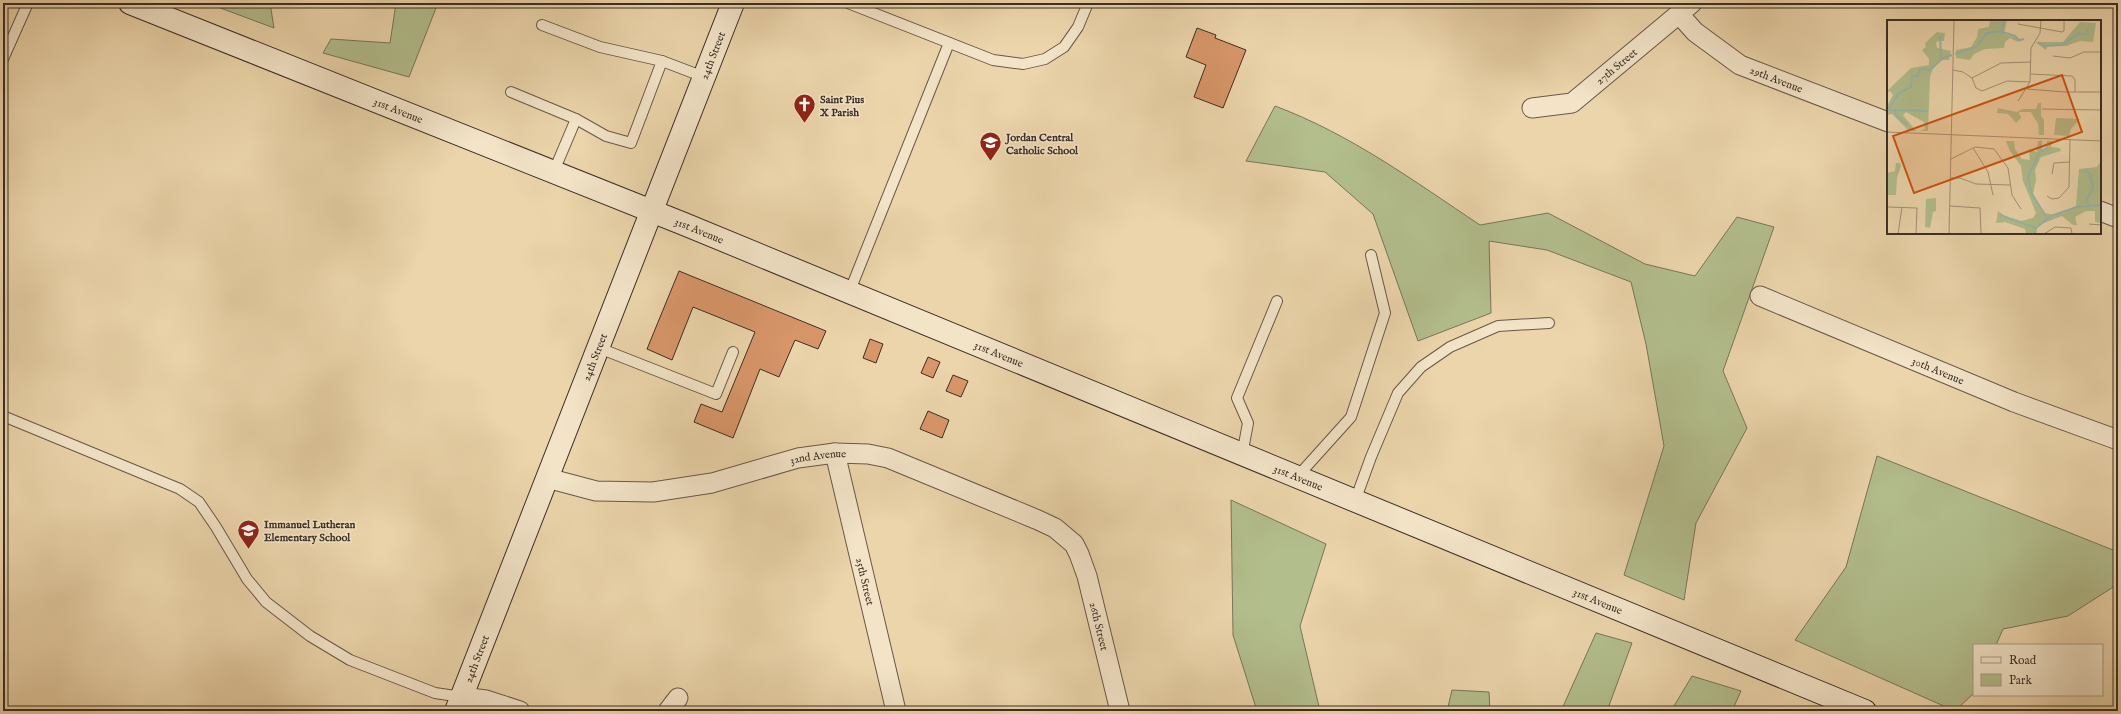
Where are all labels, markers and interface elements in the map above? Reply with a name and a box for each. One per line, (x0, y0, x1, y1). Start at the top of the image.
inset map (1887, 20, 2101, 234)
street label: 24th Street (698, 30, 729, 82)
street label: 27th Street (1593, 45, 1641, 88)
street label: 29th Avenue (1748, 63, 1805, 97)
church icon: Saint Pius X Parish (791, 92, 817, 125)
place label: Saint Pius X Parish (819, 93, 864, 120)
street label: 31st Avenue (371, 95, 425, 127)
school or university icon: Jordan Central Catholic School (978, 130, 1004, 163)
place label: Jordan Central Catholic School (1004, 131, 1079, 158)
street label: 31st Avenue (672, 215, 726, 248)
street label: 24th Street (580, 331, 611, 383)
street label: 31st Avenue (972, 338, 1025, 371)
street label: 30th Avenue (1910, 354, 1966, 388)
street label: 32nd Avenue (788, 447, 846, 468)
street label: 31st Avenue (1271, 462, 1325, 495)
school or university icon: Immanuel Lutheran Elementary School (236, 517, 262, 550)
place label: Immanuel Lutheran Elementary School (264, 518, 355, 545)
street label: 25th Street (852, 556, 877, 607)
street label: 31st Avenue (1571, 585, 1624, 618)
street label: 26th Street (1086, 601, 1111, 652)
street label: 24th Street (462, 633, 493, 685)
legend (1973, 644, 2103, 696)
text: Road (2009, 653, 2037, 668)
text: Park (2009, 673, 2032, 688)

